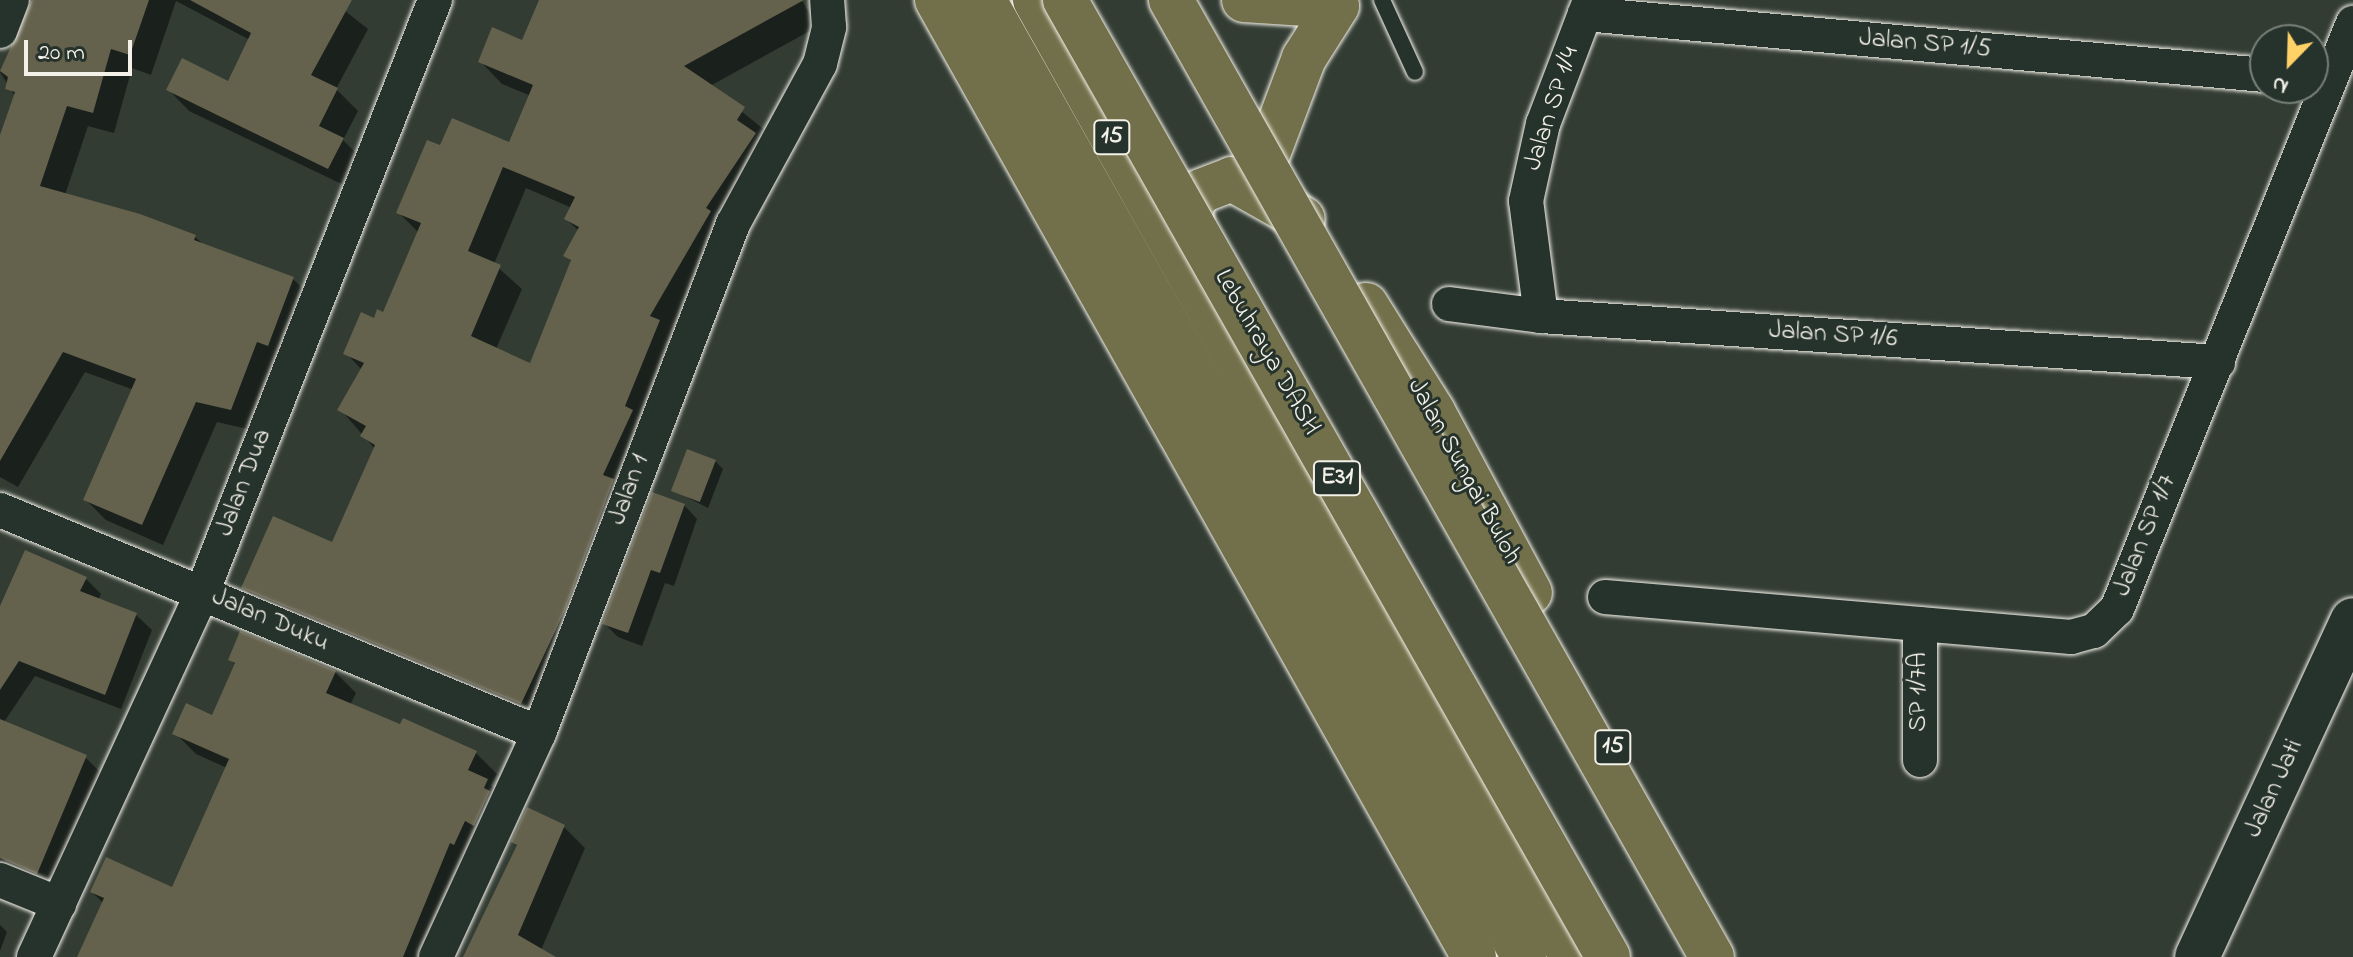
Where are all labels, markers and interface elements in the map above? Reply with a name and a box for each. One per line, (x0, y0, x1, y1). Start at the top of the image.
scale bar (28, 24, 136, 74)
street label: Jalan SP 1/5 (1858, 24, 1992, 66)
north arrow (2249, 24, 2329, 104)
text: 20 m (38, 36, 85, 71)
street label: Jalan SP 1/4 (1518, 43, 1588, 175)
text: N (2267, 67, 2294, 102)
road number: 15 (1092, 117, 1132, 157)
street label: Lebuhraya DASH (1206, 265, 1326, 441)
street label: Jalan SP 1/6 (1768, 316, 1898, 356)
street label: Jalan Sungai Buloh (1399, 374, 1527, 570)
street label: Jalan Dua (210, 425, 280, 541)
street label: Jalan 1 (603, 450, 657, 530)
road number: E31 (1311, 458, 1363, 498)
street label: Jalan SP 1/7 (2108, 471, 2184, 601)
street label: Jalan Duku (207, 582, 333, 660)
street label: SP 1/7A (1904, 652, 1936, 732)
road number: 15 (1593, 727, 1633, 767)
street label: Jalan Jati (2239, 735, 2311, 843)

